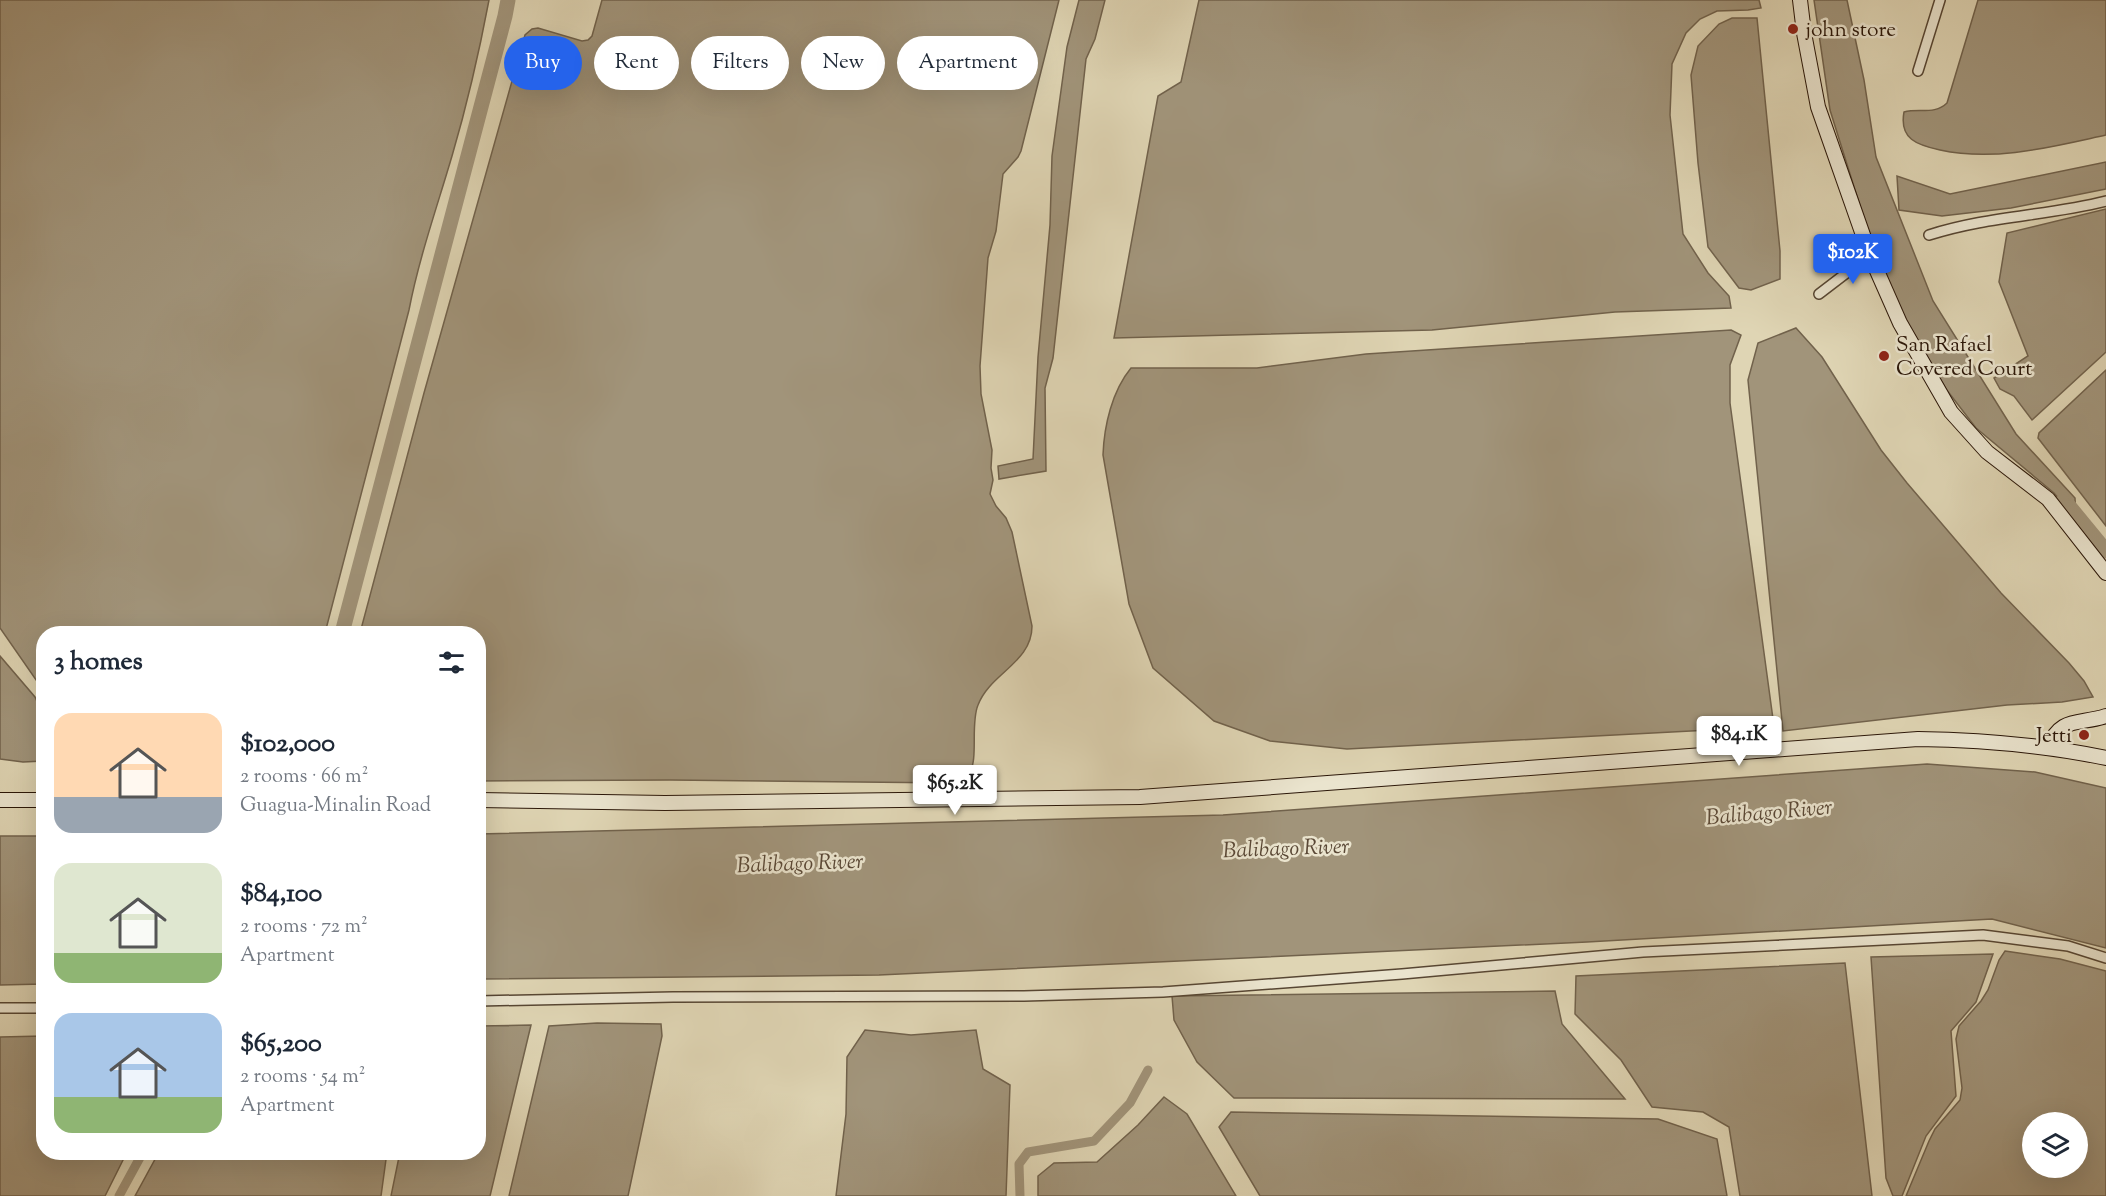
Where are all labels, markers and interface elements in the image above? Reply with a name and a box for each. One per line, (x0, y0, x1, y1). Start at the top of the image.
place label: john store (1805, 16, 1896, 46)
marker: john store (1786, 22, 1800, 36)
chip: Buy (504, 36, 582, 90)
chip: Rent (594, 36, 679, 90)
chip: Filters (691, 36, 789, 90)
chip: New (801, 36, 885, 90)
chip: Apartment (897, 36, 1038, 90)
pin: $102K (1811, 234, 1895, 285)
text: $102K (1827, 239, 1879, 268)
place label: San Rafael Covered Court (1896, 331, 2032, 385)
marker: San Rafael Covered Court (1877, 349, 1891, 363)
text: 3 homes (54, 644, 143, 681)
icon: filters (435, 646, 468, 679)
pin: $84.1K (1690, 716, 1788, 767)
text: $84.1K (1711, 721, 1767, 750)
place label: Jetti (2035, 722, 2072, 752)
text: $102,000 (240, 726, 335, 763)
marker: Jetti (2077, 728, 2091, 742)
icon: home (102, 737, 174, 809)
text: 2 rooms · 66 m² (240, 763, 368, 792)
pin: $65.2K (906, 765, 1004, 816)
text: $65.2K (927, 770, 983, 799)
text: Guagua-Minalin Road (240, 792, 431, 821)
water label: Balibago River (1705, 793, 1834, 835)
water label: Balibago River (1222, 832, 1350, 868)
water label: Balibago River (736, 847, 864, 883)
text: $84,100 (240, 876, 322, 913)
icon: home (102, 887, 174, 959)
text: 2 rooms · 72 m² (240, 913, 368, 942)
text: Apartment (240, 942, 335, 971)
text: $65,200 (240, 1026, 322, 1063)
icon: home (102, 1037, 174, 1109)
text: 2 rooms · 54 m² (240, 1063, 365, 1092)
text: Apartment (240, 1092, 335, 1121)
map controls (2022, 1112, 2088, 1178)
button: layers (2022, 1112, 2088, 1178)

